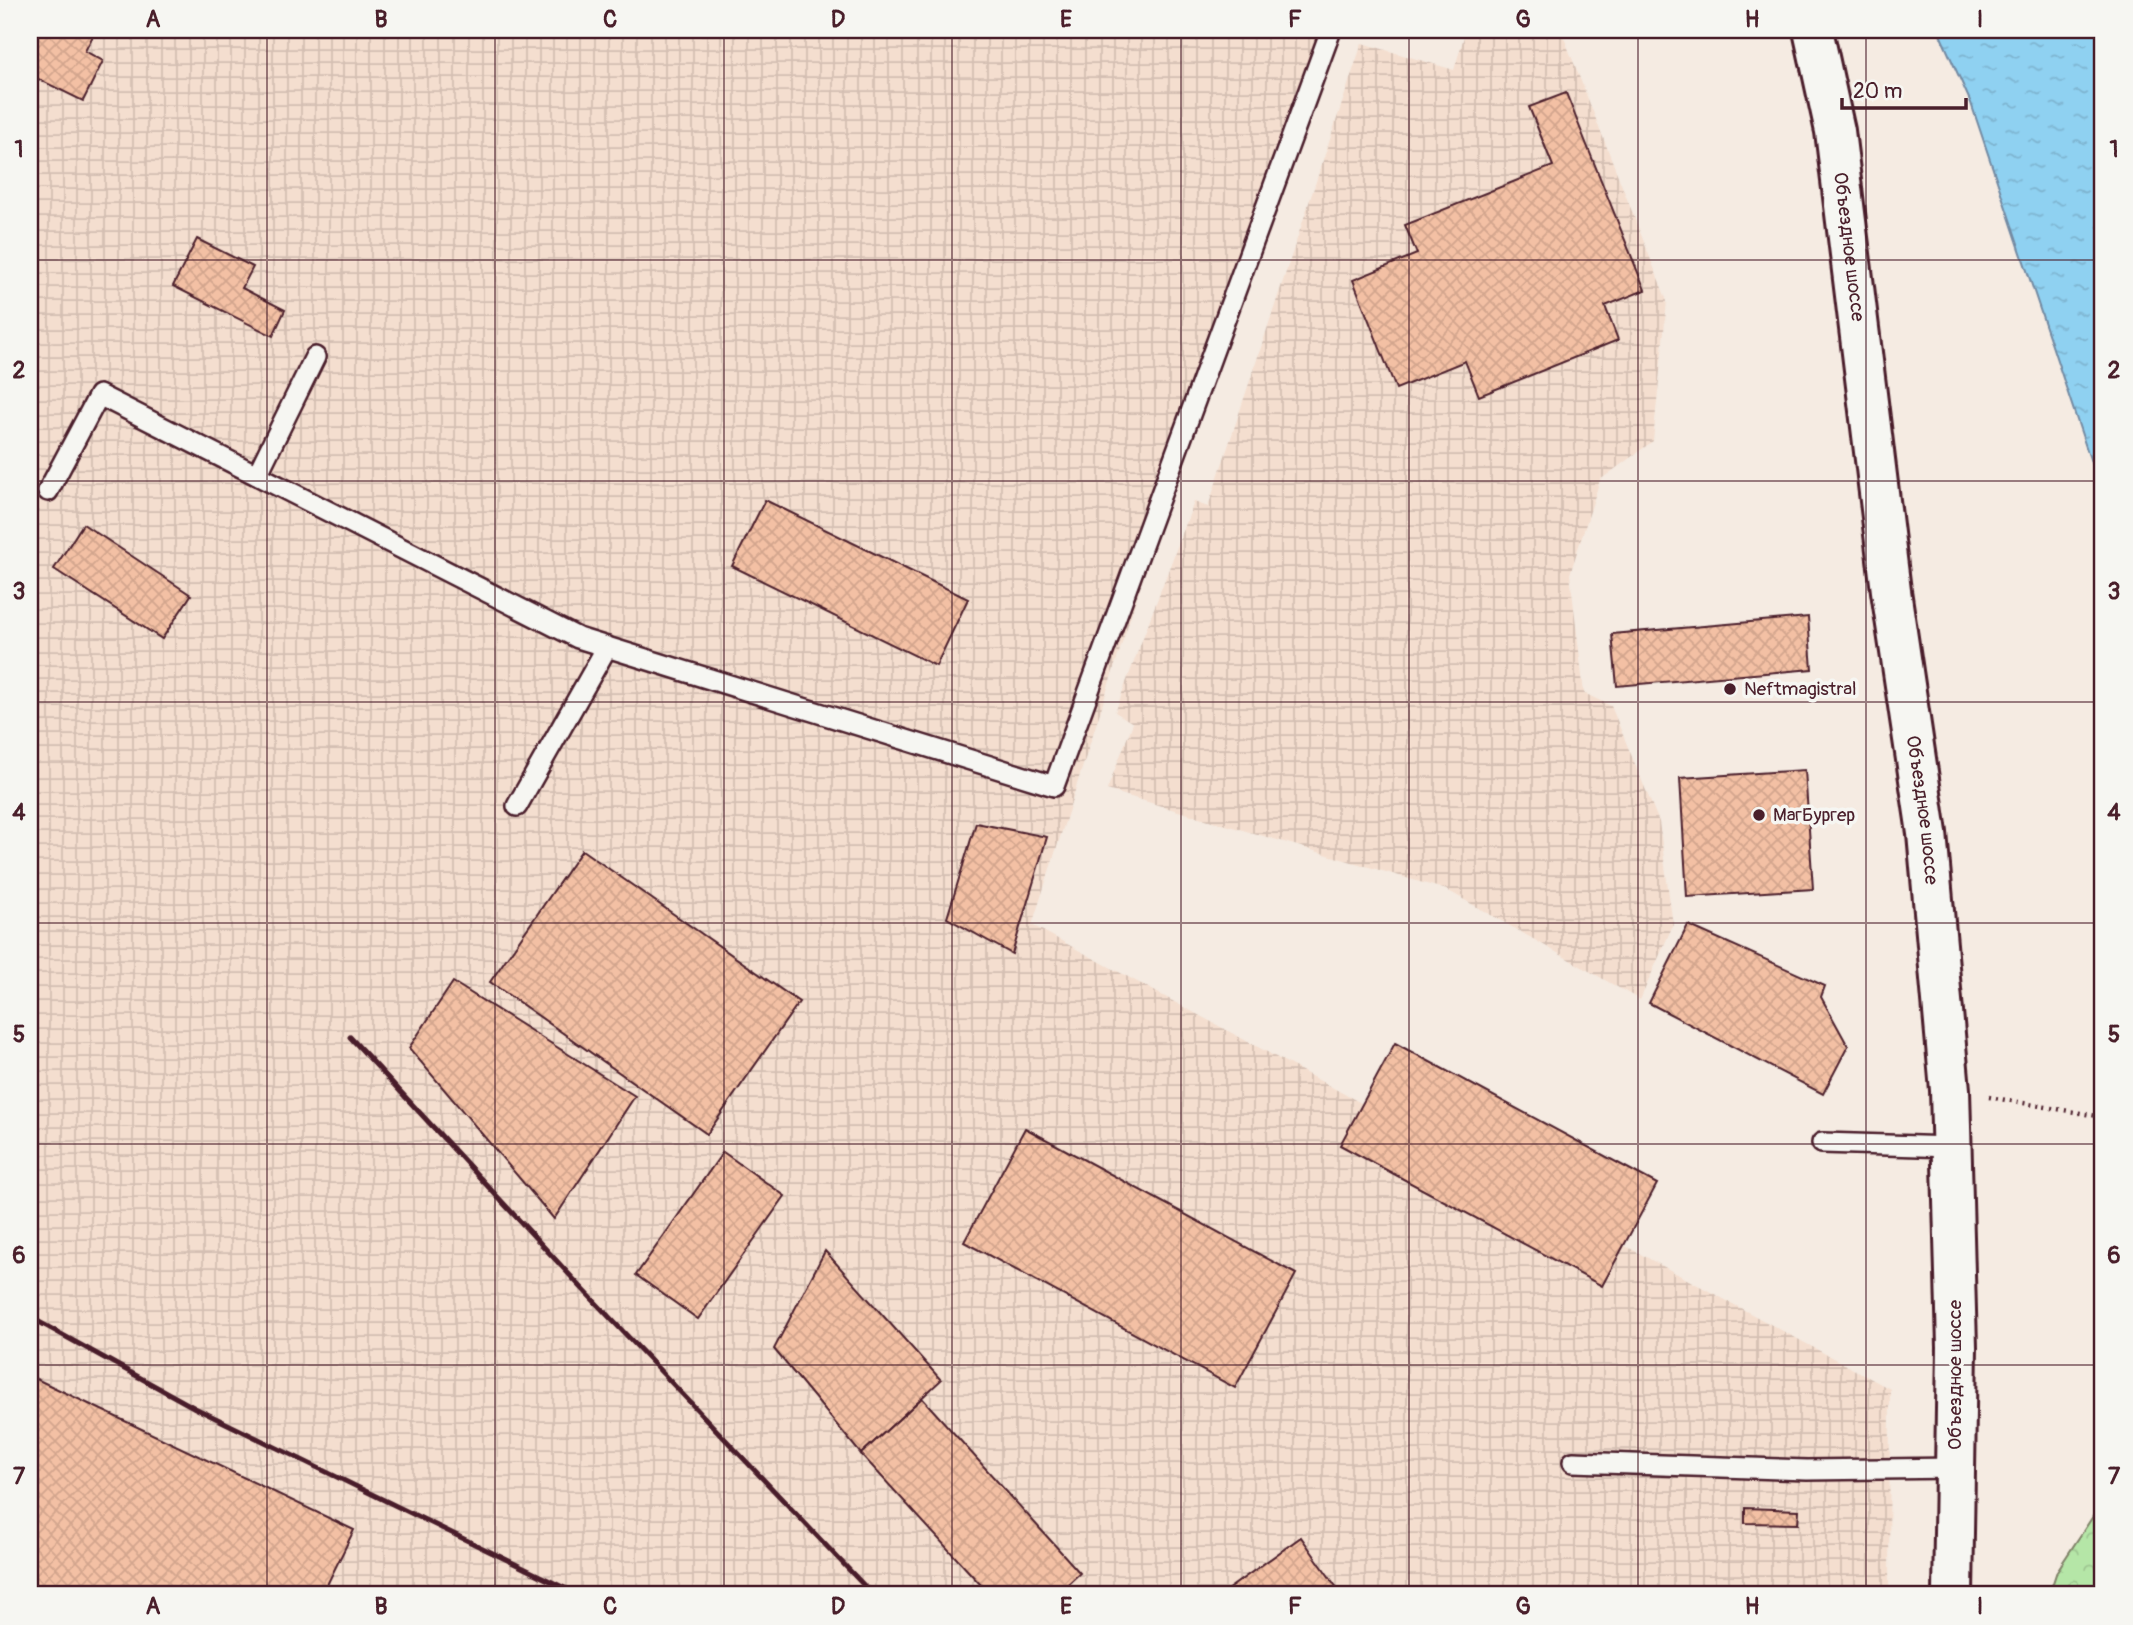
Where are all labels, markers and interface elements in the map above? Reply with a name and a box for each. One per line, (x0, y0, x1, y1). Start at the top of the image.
text: A (146, 5, 161, 34)
text: B (374, 5, 388, 34)
text: C (603, 5, 617, 34)
text: D (831, 5, 845, 34)
text: E (1060, 5, 1072, 34)
text: F (1288, 5, 1302, 34)
text: G (1515, 5, 1531, 34)
text: H (1745, 5, 1759, 34)
text: I (1977, 5, 1983, 34)
scale bar (1842, 66, 1967, 110)
text: 20 m (1853, 78, 1902, 105)
text: 1 (15, 135, 24, 164)
text: 1 (2110, 135, 2119, 164)
street label: Объездное шоссе (1828, 171, 1870, 323)
text: 2 (13, 356, 26, 385)
text: 2 (2108, 356, 2121, 385)
text: 3 (13, 577, 25, 606)
text: 3 (2108, 577, 2120, 606)
place label: Neftmagistral (1744, 677, 1857, 701)
marker: Neftmagistral (1722, 681, 1738, 697)
street label: Объездное шоссе (1901, 734, 1944, 886)
text: 4 (12, 798, 26, 827)
text: 4 (2107, 798, 2121, 827)
place label: МагБургер (1773, 803, 1855, 827)
marker: МагБургер (1751, 807, 1767, 823)
text: 5 (13, 1020, 25, 1049)
text: 5 (2108, 1020, 2120, 1049)
text: 6 (12, 1241, 26, 1270)
text: 6 (2107, 1241, 2121, 1270)
street label: Объездное шоссе (1943, 1299, 1967, 1450)
text: 7 (13, 1462, 26, 1491)
text: 7 (2108, 1462, 2121, 1491)
text: A (146, 1592, 161, 1621)
text: B (374, 1592, 388, 1621)
text: C (603, 1592, 617, 1621)
text: D (831, 1592, 845, 1621)
text: E (1060, 1592, 1072, 1621)
text: F (1288, 1592, 1302, 1621)
text: G (1515, 1592, 1531, 1621)
text: H (1745, 1592, 1759, 1621)
text: I (1977, 1592, 1983, 1621)

